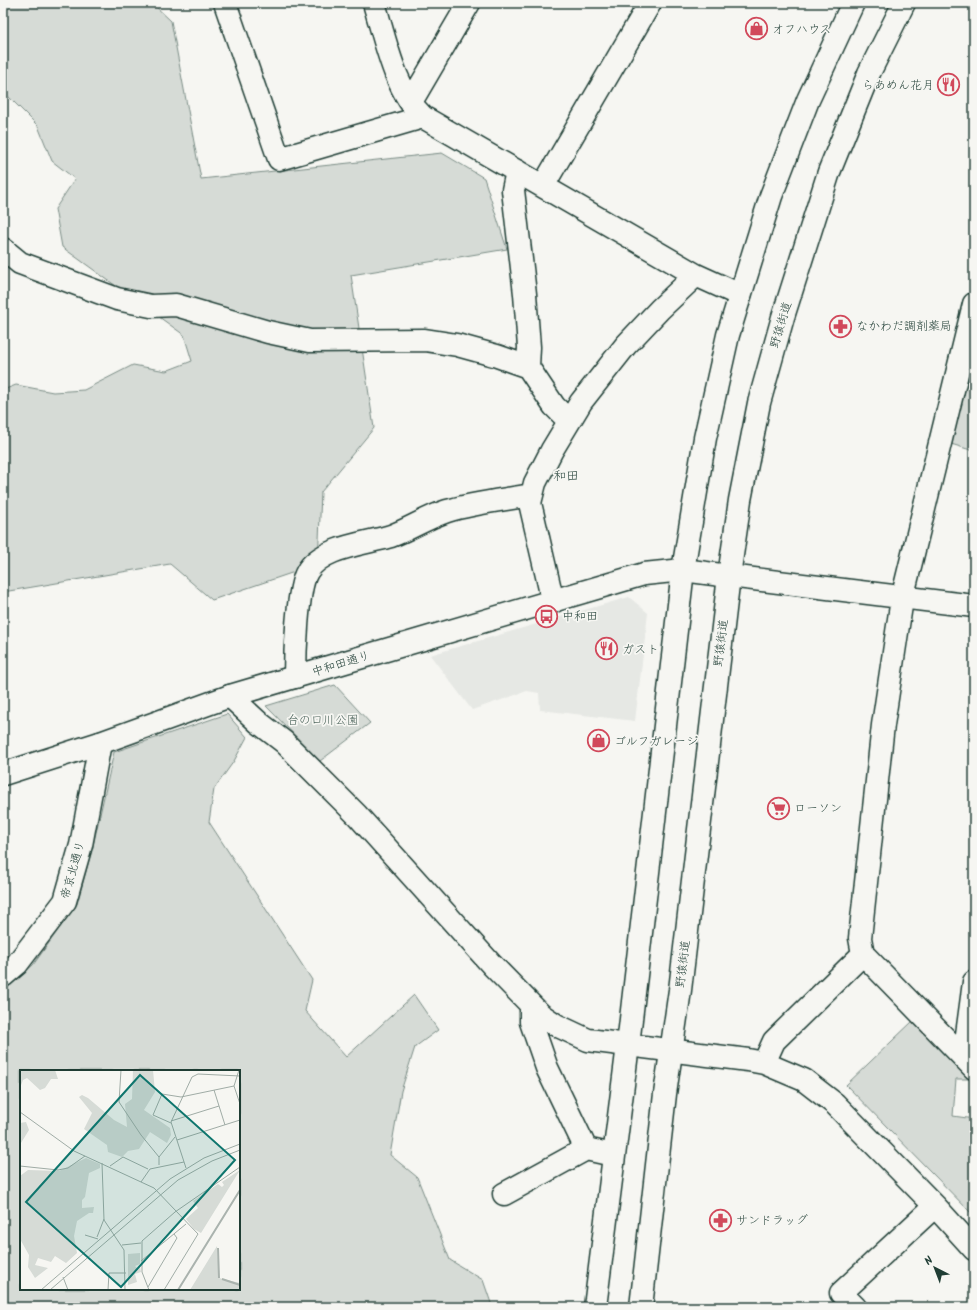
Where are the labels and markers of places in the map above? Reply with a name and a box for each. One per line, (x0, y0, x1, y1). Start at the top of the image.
shop icon: オフハウス (743, 16, 769, 42)
place label: オフハウス (772, 20, 831, 39)
restaurant icon: らあめん花月 (936, 72, 962, 98)
place label: らあめん花月 (862, 76, 934, 95)
pharmacy icon: なかわだ調剤薬局 (828, 313, 854, 339)
place label: なかわだ調剤薬局 (856, 317, 952, 336)
bus stop icon: 中和田 (533, 603, 559, 629)
place label: 中和田 (562, 607, 598, 626)
restaurant icon: ガスト (593, 636, 619, 662)
place label: ガスト (622, 640, 659, 659)
shop icon: ゴルフガレージ (585, 728, 611, 754)
place label: ゴルフガレージ (614, 732, 698, 751)
supermarket icon: ローソン (765, 795, 791, 821)
place label: ローソン (794, 799, 842, 818)
pharmacy icon: サンドラッグ (708, 1207, 734, 1233)
place label: サンドラッグ (736, 1211, 808, 1230)

